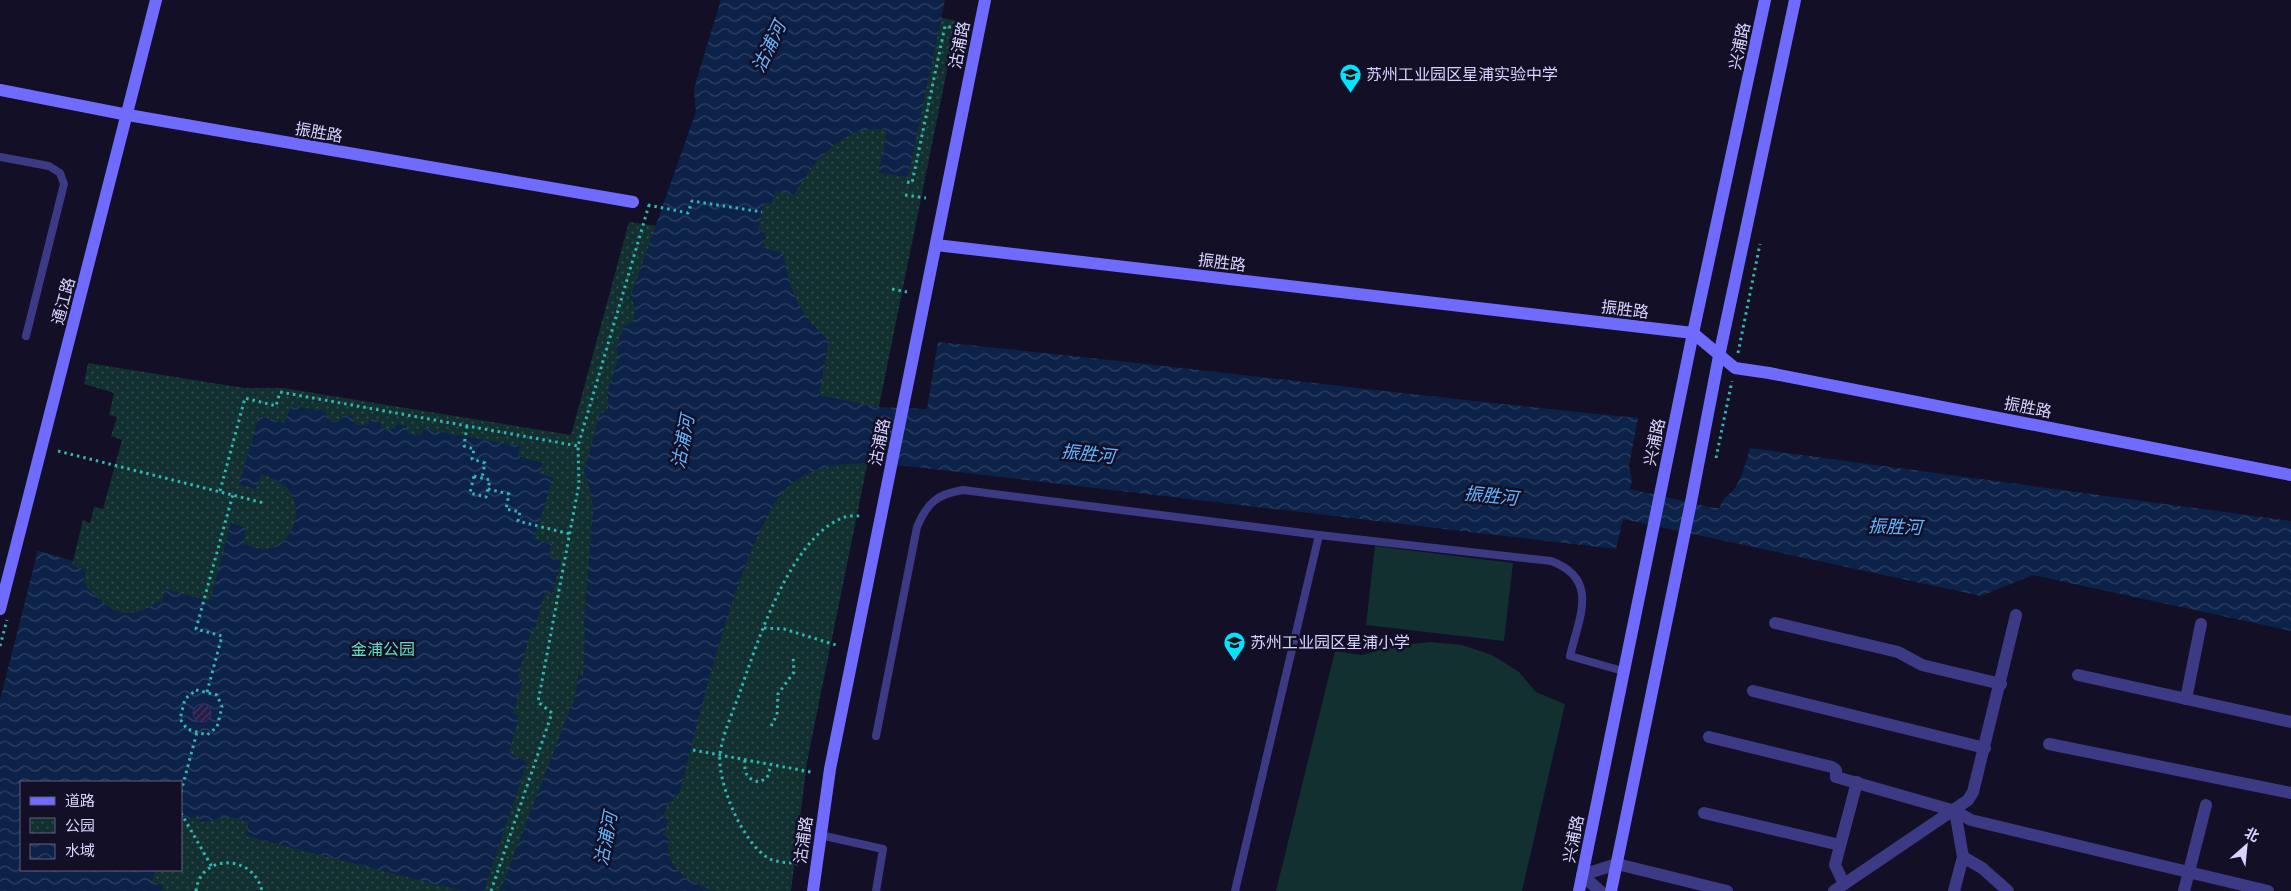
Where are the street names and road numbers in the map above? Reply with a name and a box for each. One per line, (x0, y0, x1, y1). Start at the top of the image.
street label: 沽浦路 (946, 20, 973, 70)
street label: 兴浦路 (1725, 21, 1754, 72)
street label: 振胜路 (294, 119, 344, 146)
street label: 振胜路 (1197, 250, 1247, 275)
street label: 通江路 (48, 275, 79, 327)
street label: 振胜路 (1600, 297, 1650, 322)
street label: 振胜路 (2003, 394, 2053, 421)
street label: 沽浦路 (865, 417, 894, 468)
street label: 兴浦路 (1640, 417, 1669, 468)
street label: 兴浦路 (1560, 814, 1587, 864)
street label: 沽浦路 (791, 815, 816, 865)

